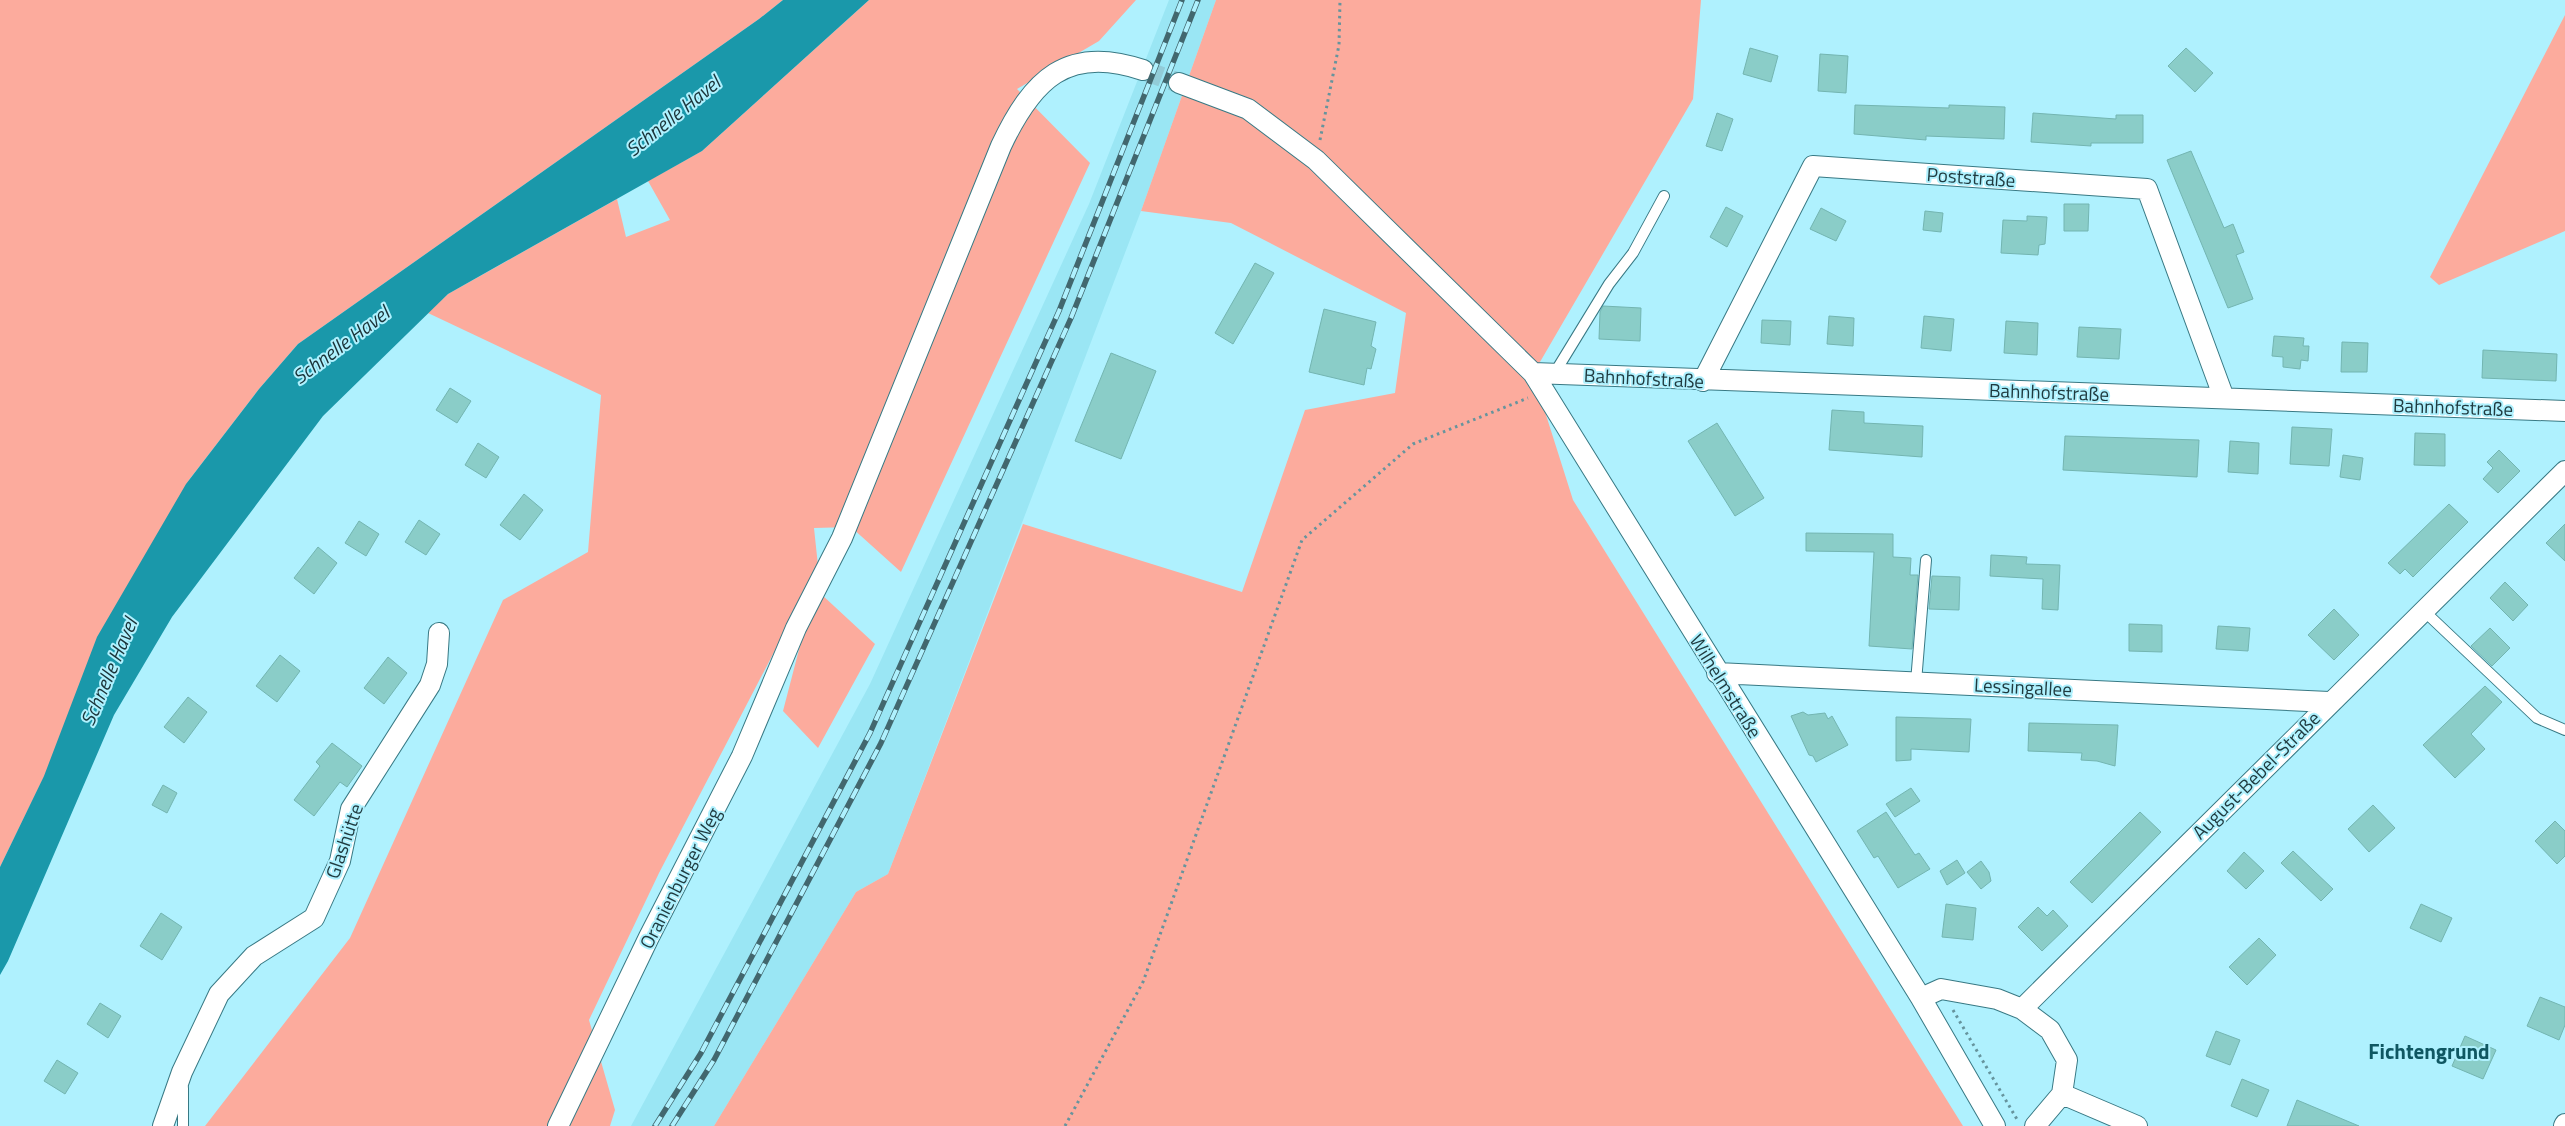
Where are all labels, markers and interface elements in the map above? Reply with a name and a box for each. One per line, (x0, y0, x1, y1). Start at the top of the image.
water label: Schnelle Havel (619, 66, 729, 164)
street label: Poststraße (1926, 159, 2016, 194)
water label: Schnelle Havel (286, 296, 398, 391)
street label: Bahnhofstraße (1583, 360, 1705, 395)
street label: Bahnhofstraße (1988, 375, 2110, 408)
street label: Bahnhofstraße (2392, 390, 2514, 423)
water label: Schnelle Havel (72, 611, 146, 730)
street label: Wilhelmstraße (1683, 628, 1770, 743)
street label: Lessingallee (1973, 669, 2073, 704)
street label: August-Bebel-Straße (2185, 704, 2326, 845)
street label: Glashütte (317, 799, 370, 882)
street label: Oranienburger Weg (631, 802, 728, 954)
district label: Fichtengrund (2368, 1035, 2490, 1067)

